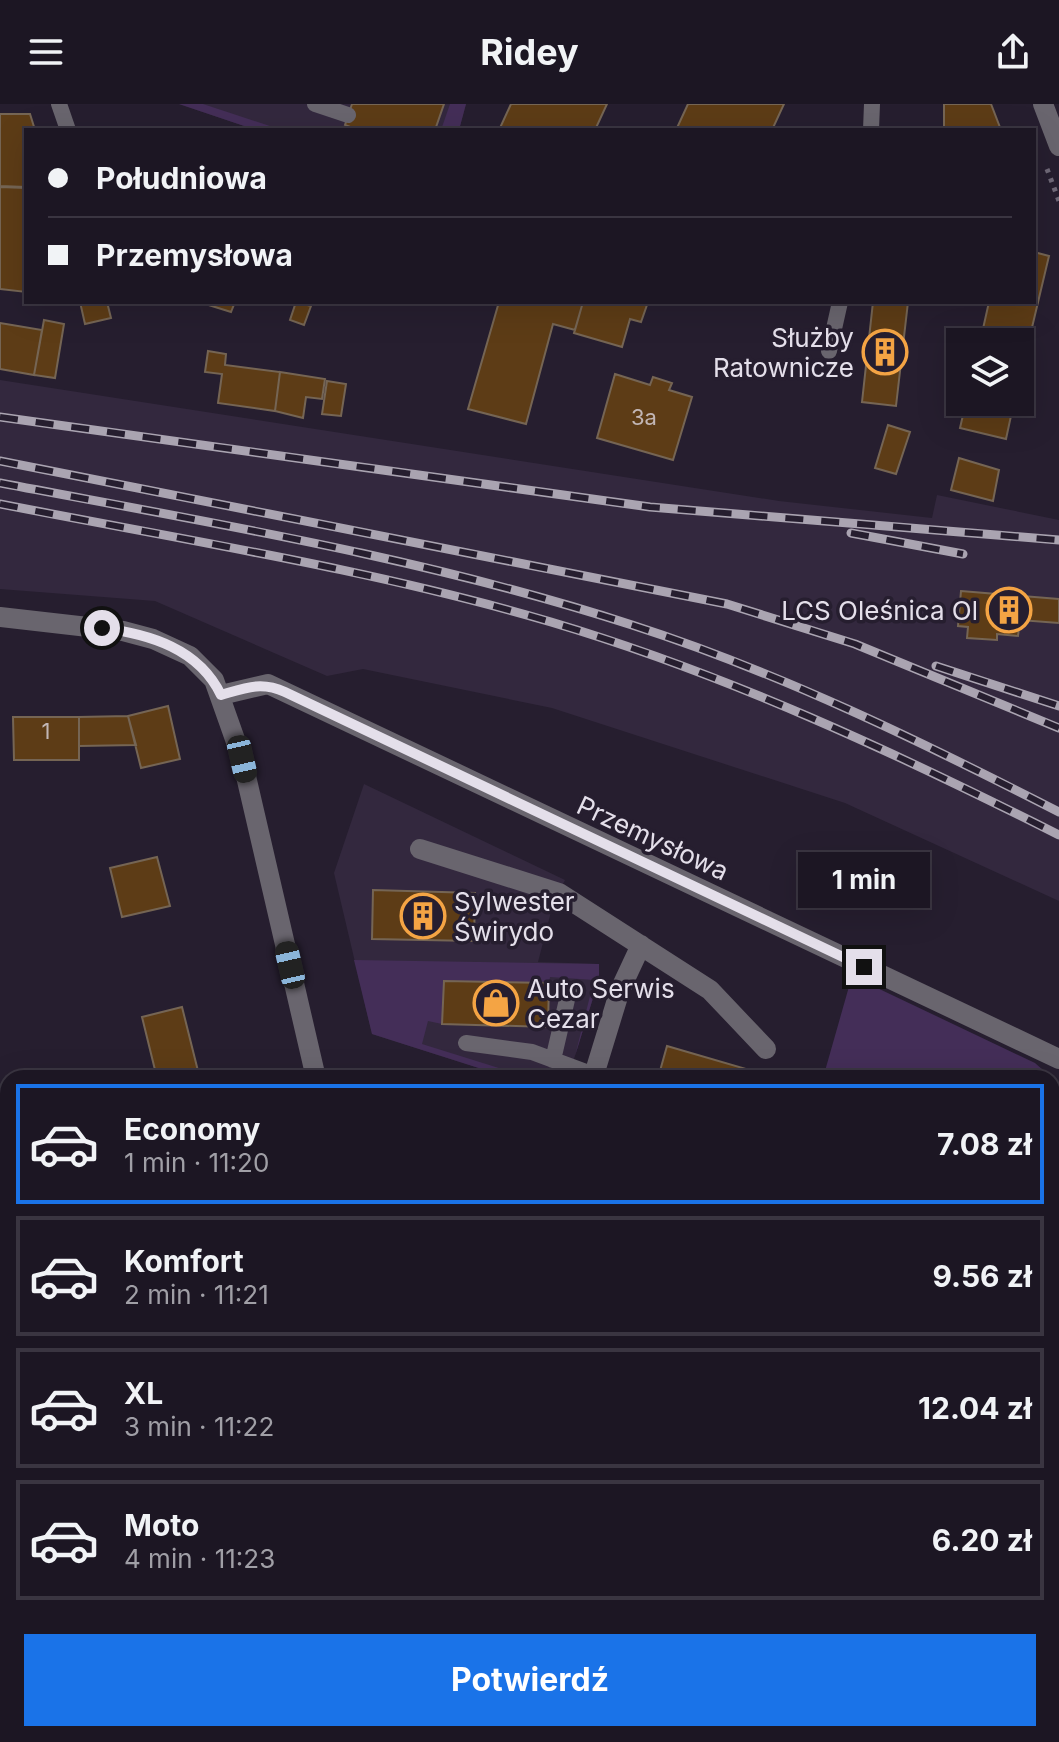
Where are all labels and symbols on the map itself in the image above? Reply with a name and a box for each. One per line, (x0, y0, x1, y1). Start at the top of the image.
place label: Służby Ratownicze (713, 322, 854, 383)
building icon: Służby Ratownicze (861, 328, 909, 376)
house number: 3a (631, 404, 657, 430)
building icon: LCS Oleśnica Ol (985, 586, 1033, 634)
place label: LCS Oleśnica Ol (781, 595, 978, 626)
route start (84, 610, 120, 646)
house number: 1 (42, 718, 50, 744)
car (225, 733, 259, 785)
street label: Przemysłowa (572, 789, 734, 887)
callout: 1 min (798, 851, 930, 907)
place label: Sylwester Świrydo (454, 886, 575, 947)
building icon: Sylwester Świrydo (399, 892, 447, 940)
car (273, 939, 307, 991)
route end (846, 949, 882, 985)
place label: Auto Serwis Cezar (527, 973, 675, 1034)
shop icon: Auto Serwis Cezar (472, 979, 520, 1027)

